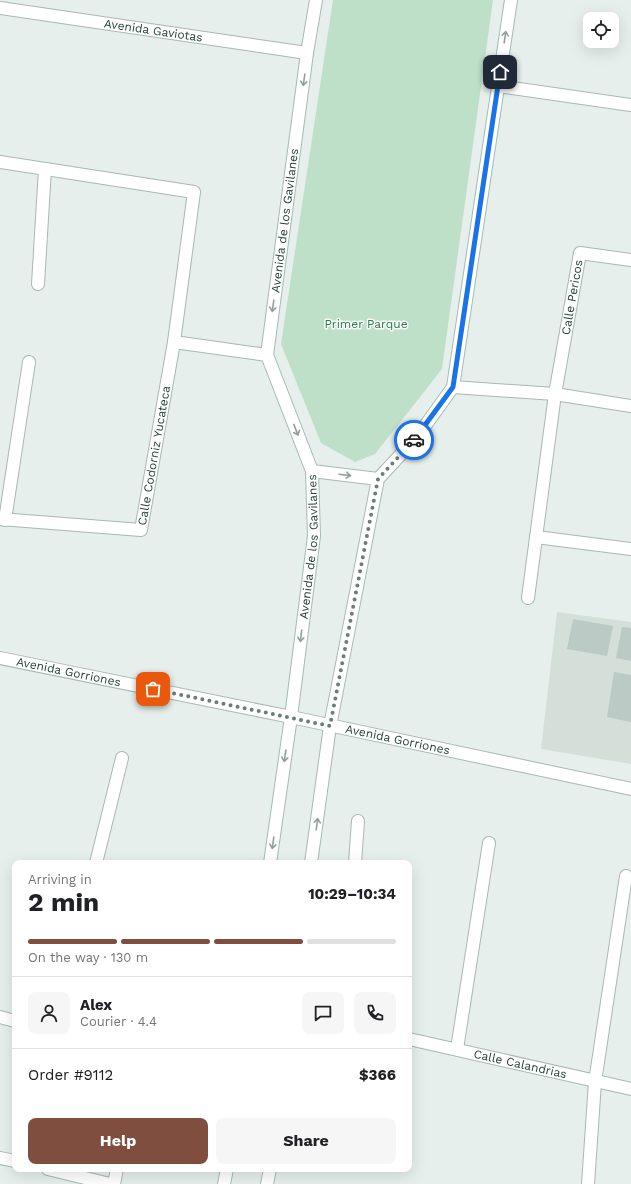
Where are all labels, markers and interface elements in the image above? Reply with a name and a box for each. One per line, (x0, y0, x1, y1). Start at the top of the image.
map controls (583, 12, 619, 48)
button: locate (583, 12, 619, 48)
street label: Avenida Gaviotas (103, 16, 204, 45)
one-way arrow (501, 31, 509, 44)
pin (483, 55, 517, 89)
icon: home (489, 61, 511, 83)
one-way arrow (300, 73, 307, 86)
street label: Avenida de los Gavilanes (268, 148, 301, 294)
street label: Calle Pericos (559, 259, 586, 336)
one-way arrow (269, 299, 277, 312)
park label: Primer Parque (324, 317, 408, 331)
street label: Calle Codorniz Yucateca (135, 384, 173, 527)
courier (394, 420, 434, 460)
one-way arrow (292, 424, 300, 436)
icon: car (403, 429, 425, 451)
one-way arrow (338, 471, 351, 479)
street label: Avenida de los Gavilanes (297, 474, 321, 620)
one-way arrow (297, 629, 305, 642)
street label: Avenida Gorriones (15, 654, 122, 689)
pin (136, 672, 170, 706)
icon: bag (142, 678, 164, 700)
street label: Avenida Gorriones (344, 722, 451, 757)
one-way arrow (281, 749, 289, 762)
one-way arrow (313, 818, 321, 831)
one-way arrow (269, 836, 277, 849)
text: Arriving in (28, 872, 92, 887)
text: 10:29–10:34 (308, 885, 396, 903)
text: 2 min (28, 887, 99, 917)
text: On the way · 130 m (28, 950, 148, 965)
button: person (28, 992, 70, 1034)
button: chat (302, 992, 344, 1034)
button: phone (354, 992, 396, 1034)
text: Alex (80, 996, 112, 1014)
text: Courier · 4.4 (80, 1014, 157, 1029)
street label: Calle Calandrias (472, 1047, 568, 1081)
text: Order #9112 (28, 1066, 113, 1084)
text: $366 (359, 1066, 396, 1084)
button: Help (28, 1118, 208, 1164)
button: Share (216, 1118, 396, 1164)

